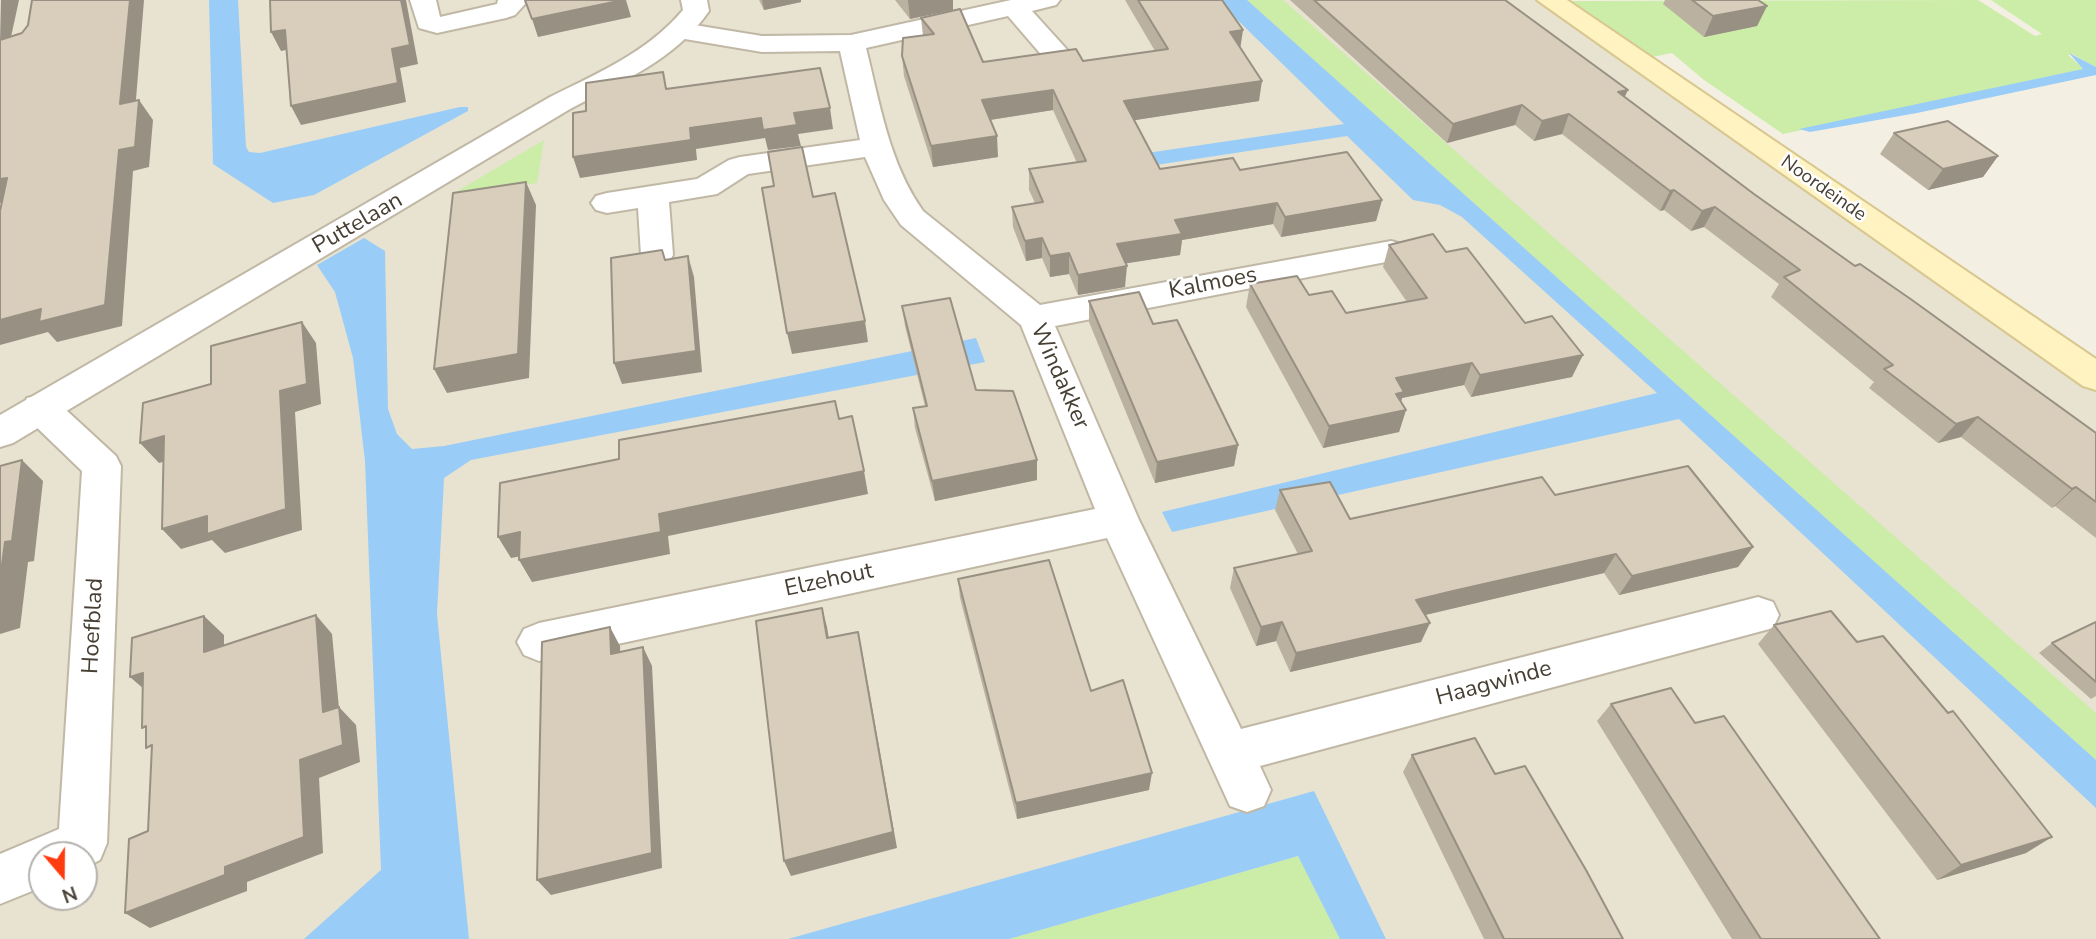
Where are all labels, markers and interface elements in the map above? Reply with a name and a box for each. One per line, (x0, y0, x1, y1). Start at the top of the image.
street label: Noordeinde (1776, 151, 1870, 227)
street label: Puttelaan (308, 187, 408, 261)
street label: Kalmoes (1167, 262, 1259, 306)
street label: Windakker (1024, 320, 1094, 434)
street label: Elzehout (782, 558, 876, 604)
street label: Hoefblad (78, 577, 110, 675)
street label: Haagwinde (1433, 655, 1555, 713)
north arrow (28, 841, 98, 911)
text: N (58, 879, 81, 909)

